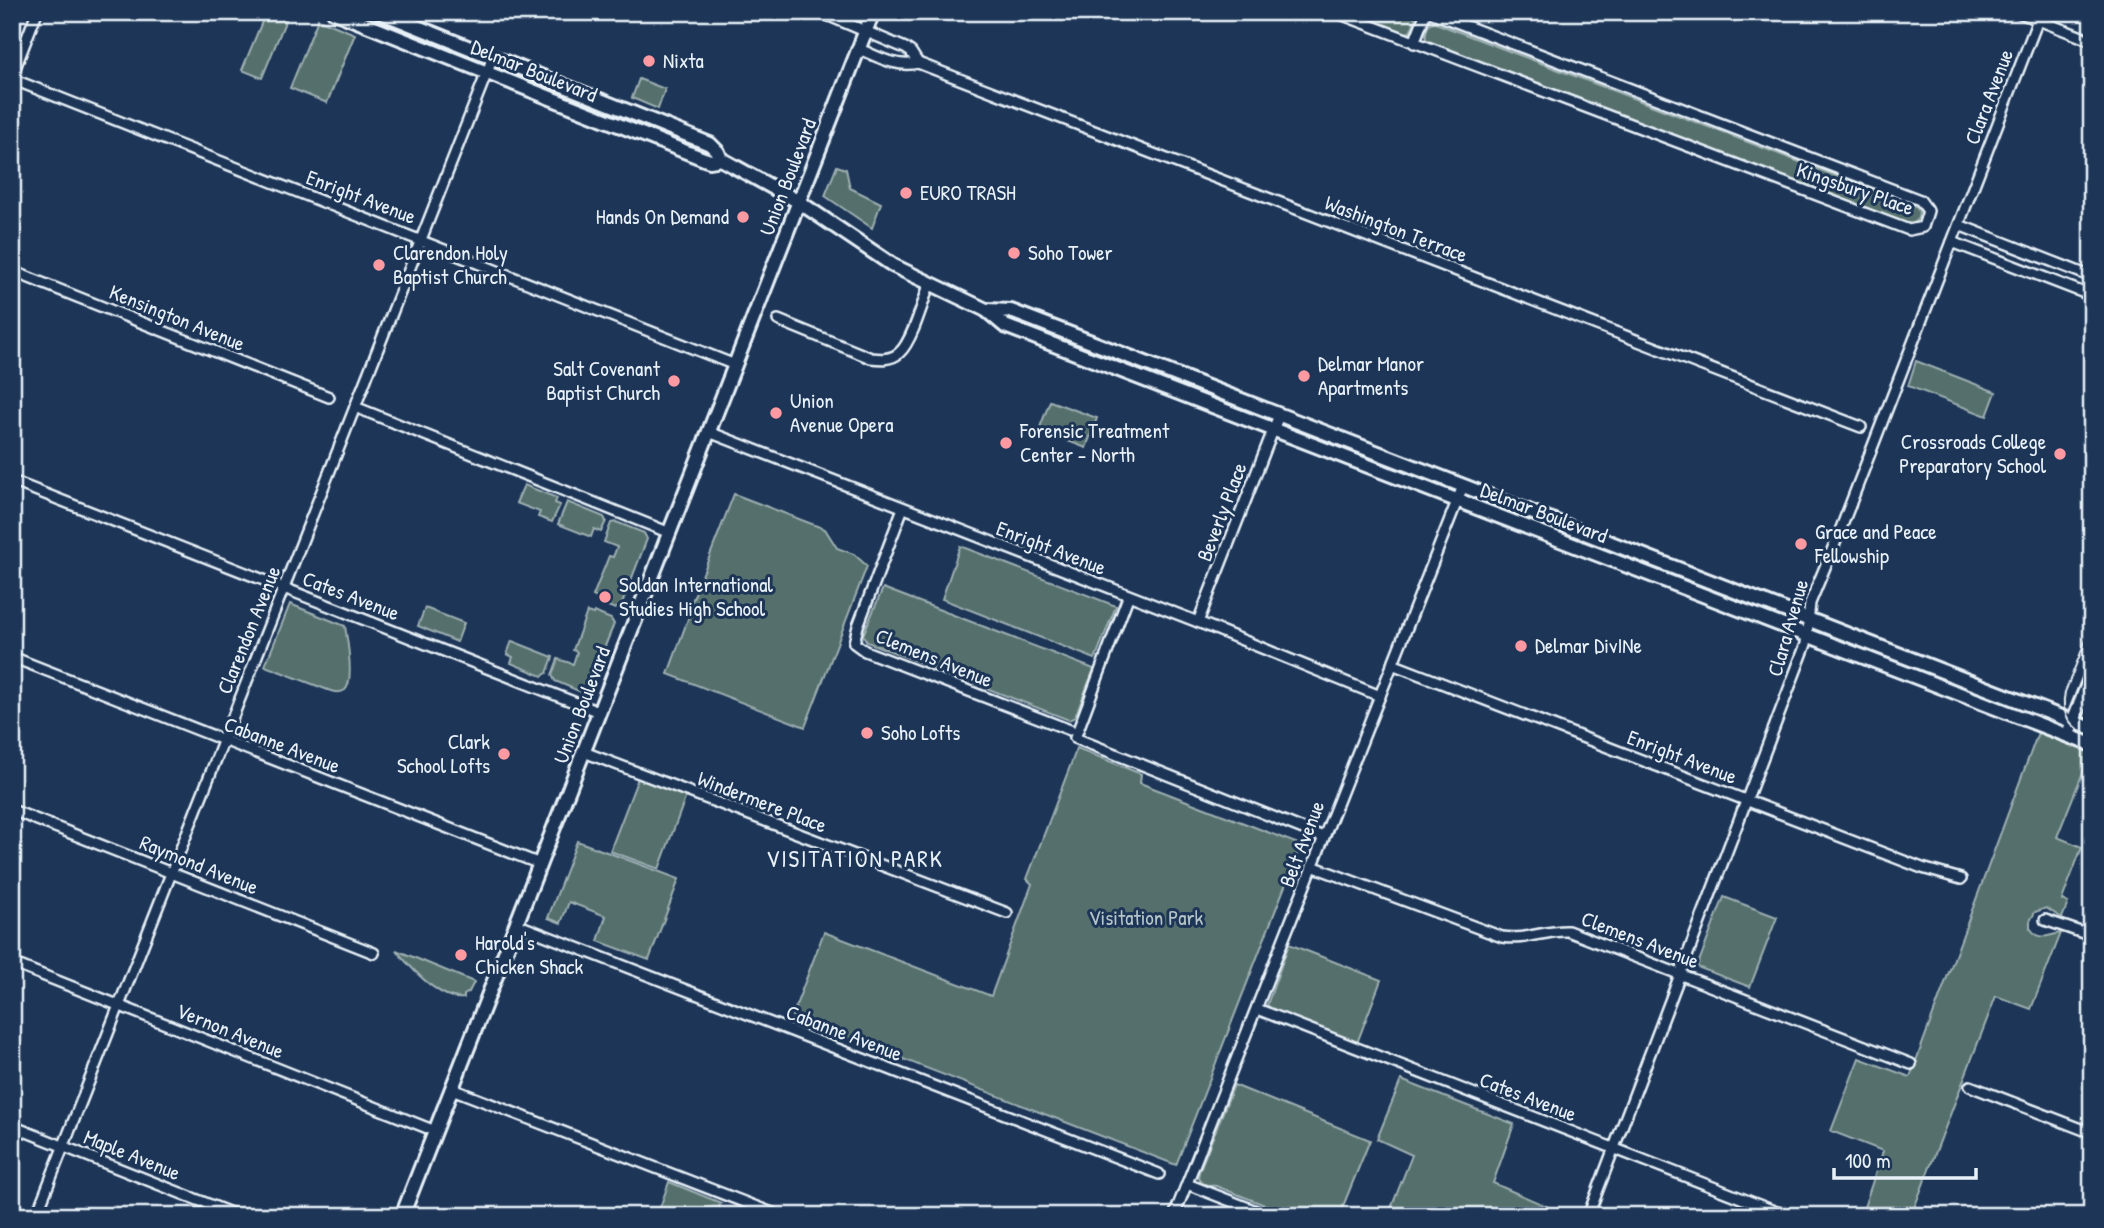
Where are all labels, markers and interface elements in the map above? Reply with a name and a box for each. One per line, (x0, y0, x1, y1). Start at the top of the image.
street label: Delmar Boulevard (467, 32, 602, 109)
street label: Clara Avenue (1957, 45, 2020, 149)
place label: Nixta (663, 46, 704, 75)
marker: Nixta (641, 53, 657, 69)
street label: Union Boulevard (752, 114, 823, 239)
street label: Kingsbury Place (1793, 155, 1918, 222)
street label: Enright Avenue (302, 162, 420, 231)
place label: EURO TRASH (920, 178, 1016, 207)
marker: EURO TRASH (898, 185, 914, 201)
street label: Washington Terrace (1321, 188, 1472, 269)
place label: Hands On Demand (596, 202, 729, 231)
marker: Hands On Demand (735, 209, 751, 225)
place label: Clarendon Holy Baptist Church (393, 238, 508, 291)
place label: Soho Tower (1028, 238, 1113, 267)
marker: Soho Tower (1006, 245, 1022, 261)
marker: Clarendon Holy Baptist Church (371, 257, 387, 273)
street label: Kensington Avenue (105, 277, 249, 358)
place label: Delmar Manor Apartments (1318, 349, 1424, 402)
place label: Salt Covenant Baptist Church (546, 354, 661, 407)
marker: Delmar Manor Apartments (1296, 368, 1312, 384)
marker: Salt Covenant Baptist Church (666, 373, 682, 389)
place label: Union Avenue Opera (790, 386, 893, 439)
marker: Union Avenue Opera (768, 405, 784, 421)
place label: Forensic Treatment Center - North (1019, 416, 1170, 469)
place label: Crossroads College Preparatory School (1899, 427, 2046, 480)
marker: Forensic Treatment Center - North (998, 435, 1014, 451)
marker: Crossroads College Preparatory School (2052, 446, 2068, 462)
street label: Beverly Place (1189, 458, 1254, 565)
street label: Delmar Boulevard (1477, 475, 1612, 550)
street label: Enright Avenue (992, 513, 1110, 582)
place label: Grace and Peace Fellowship (1814, 517, 1937, 570)
marker: Grace and Peace Fellowship (1793, 536, 1809, 552)
street label: Clarendon Avenue (210, 562, 287, 698)
street label: Cates Avenue (299, 564, 404, 627)
place label: Soldan International Studies High School (619, 570, 773, 623)
street label: Clara Avenue (1760, 576, 1815, 680)
marker: Soldan International Studies High School (597, 589, 613, 605)
street label: Clemens Avenue (871, 621, 997, 694)
place label: Delmar DivINe (1535, 631, 1642, 660)
marker: Delmar DivINe (1513, 638, 1529, 654)
street label: Union Boulevard (546, 642, 617, 767)
street label: Cabanne Avenue (220, 709, 344, 780)
place label: Soho Lofts (881, 718, 960, 747)
street label: Enright Avenue (1623, 722, 1741, 791)
marker: Soho Lofts (859, 725, 875, 741)
place label: Clark School Lofts (397, 727, 490, 780)
marker: Clark School Lofts (496, 746, 512, 762)
street label: Windermere Place (693, 764, 831, 839)
street label: Belt Avenue (1272, 797, 1331, 891)
street label: Raymond Avenue (136, 828, 263, 901)
district label: VISITATION PARK (766, 843, 944, 874)
park label: Visitation Park (1089, 903, 1204, 932)
street label: Clemens Avenue (1577, 904, 1703, 975)
place label: Harold's Chicken Shack (475, 928, 583, 981)
marker: Harold's Chicken Shack (453, 947, 469, 963)
street label: Vernon Avenue (172, 996, 288, 1065)
street label: Cabanne Avenue (782, 997, 906, 1068)
street label: Cates Avenue (1476, 1065, 1581, 1128)
street label: Maple Avenue (80, 1122, 185, 1187)
scale bar (1834, 1137, 1976, 1181)
text: 100 m (1845, 1146, 1891, 1175)

